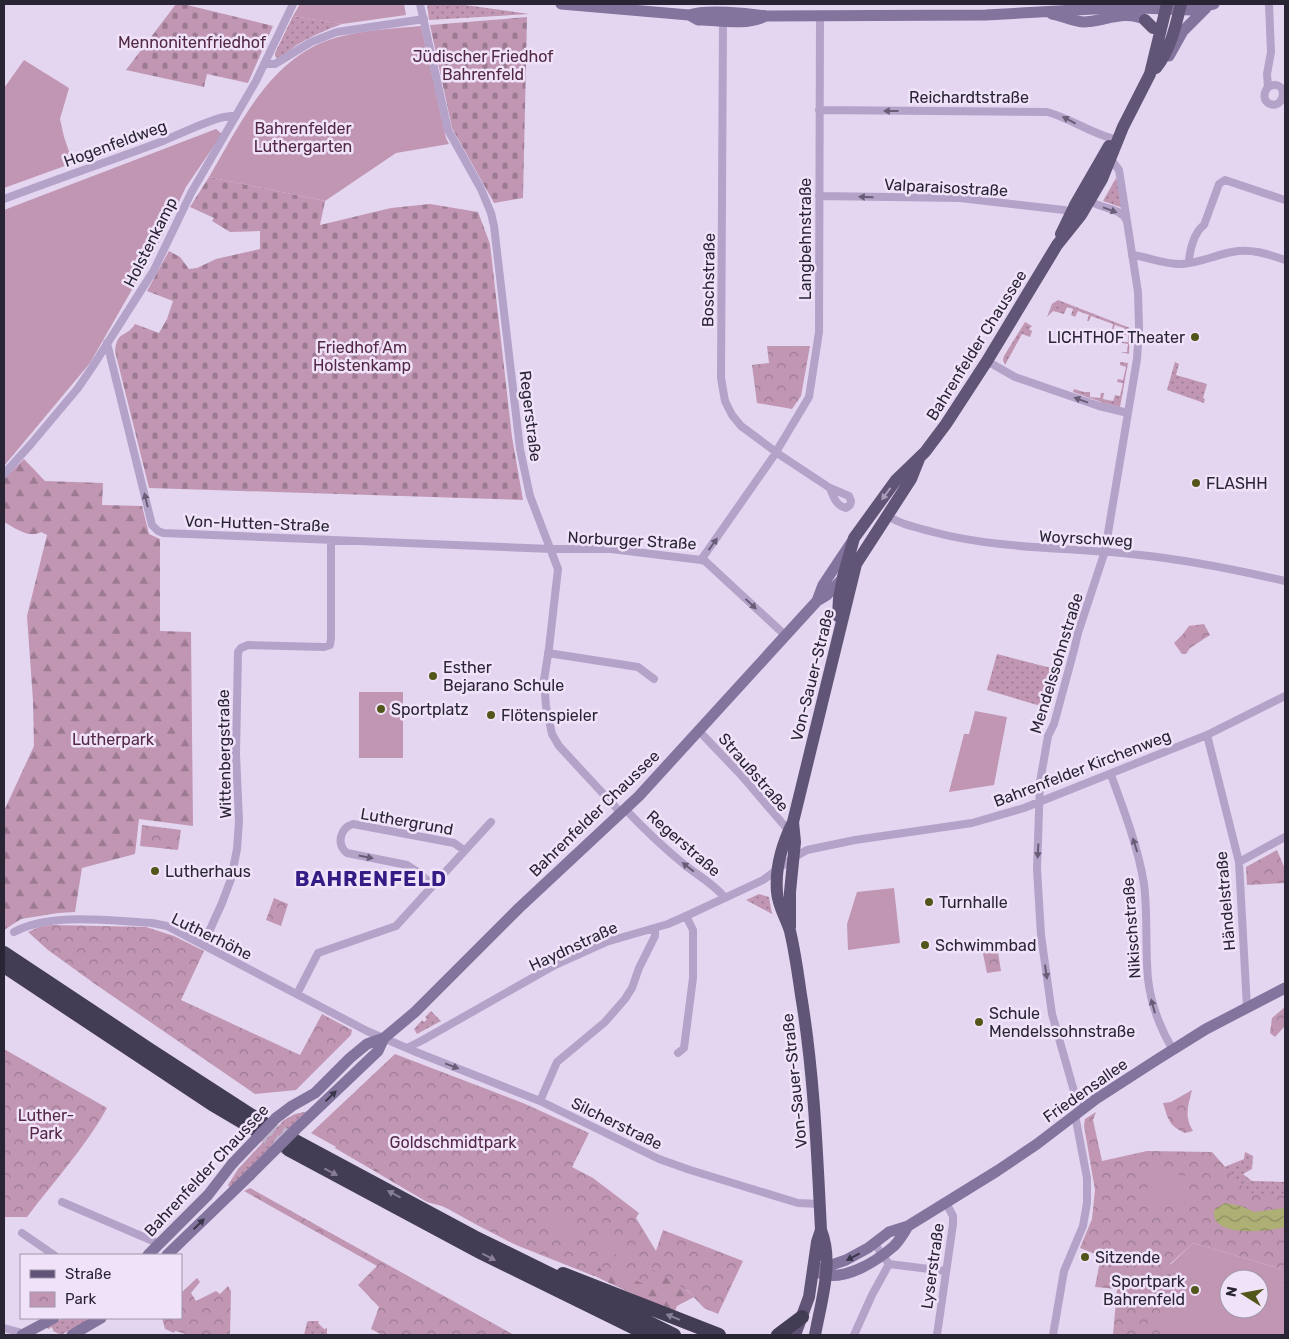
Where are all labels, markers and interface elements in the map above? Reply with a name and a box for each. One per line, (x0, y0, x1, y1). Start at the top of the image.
park label: Mennonitenfriedhof (118, 33, 267, 52)
park label: Jüdischer Friedhof Bahrenfeld (413, 47, 554, 84)
street label: Reichardtstraße (909, 88, 1029, 107)
one-way arrow (883, 107, 899, 115)
street label: Hogenfeldweg (61, 116, 169, 171)
one-way arrow (1062, 116, 1077, 124)
park label: Bahrenfelder Luthergarten (254, 119, 352, 156)
street label: Valparaisostraße (883, 175, 1009, 200)
street label: Langbehnstraße (796, 178, 815, 300)
one-way arrow (858, 192, 874, 200)
street label: Holstenkamp (120, 194, 181, 290)
one-way arrow (1103, 207, 1118, 214)
street label: Boschstraße (698, 233, 719, 327)
street label: Bahrenfelder Chaussee (922, 267, 1031, 424)
place label: LICHTHOF Theater (1048, 328, 1185, 347)
marker: LICHTHOF Theater (1189, 331, 1201, 343)
park label: Friedhof Am Holstenkamp (313, 338, 411, 375)
street label: Regerstraße (515, 369, 546, 463)
one-way arrow (1074, 396, 1089, 403)
place label: FLASHH (1206, 474, 1268, 493)
marker: FLASHH (1190, 477, 1202, 489)
one-way arrow (880, 487, 891, 500)
one-way arrow (142, 493, 150, 508)
street label: Von-Hutten-Straße (184, 511, 330, 536)
street label: Woyrschweg (1039, 527, 1133, 550)
street label: Norburger Straße (567, 528, 697, 553)
one-way arrow (708, 537, 718, 551)
street label: Mendelssohnstraße (1026, 590, 1087, 736)
one-way arrow (744, 598, 756, 610)
street label: Von-Sauer-Straße (787, 607, 838, 743)
place label: Esther Bejarano Schule (443, 658, 564, 695)
marker: Esther Bejarano Schule (427, 670, 439, 682)
street label: Wittenbergstraße (214, 689, 235, 819)
place label: Sportplatz (391, 700, 469, 719)
marker: Sportplatz (375, 703, 387, 715)
place label: Flötenspieler (501, 706, 598, 725)
marker: Flötenspieler (485, 709, 497, 721)
street label: Bahrenfelder Kirchenweg (991, 726, 1174, 811)
street label: Straußstraße (714, 729, 793, 815)
park label: Lutherpark (72, 730, 155, 749)
street label: Bahrenfelder Chaussee (525, 746, 663, 881)
street label: Luthergrund (359, 804, 455, 839)
street label: Regerstraße (643, 806, 724, 881)
one-way arrow (1130, 838, 1138, 853)
one-way arrow (1034, 843, 1042, 859)
street label: Händelstraße (1212, 850, 1239, 952)
one-way arrow (358, 853, 374, 861)
place label: Lutherhaus (165, 862, 251, 881)
one-way arrow (681, 862, 695, 872)
marker: Lutherhaus (149, 865, 161, 877)
district label: BAHRENFELD (295, 866, 447, 891)
street label: Nikischstraße (1118, 877, 1145, 979)
place label: Turnhalle (939, 893, 1008, 912)
marker: Turnhalle (923, 896, 935, 908)
street label: Lutherhöhe (168, 909, 255, 964)
street label: Haydnstraße (526, 918, 620, 975)
place label: Schwimmbad (935, 936, 1036, 955)
marker: Schwimmbad (919, 939, 931, 951)
one-way arrow (1042, 964, 1050, 980)
one-way arrow (1149, 998, 1157, 1013)
place label: Schule Mendelssohnstraße (989, 1004, 1135, 1041)
street label: Von-Sauer-Straße (778, 1012, 811, 1149)
marker: Schule Mendelssohnstraße (973, 1016, 985, 1028)
street label: Friedensallee (1039, 1054, 1131, 1127)
one-way arrow (445, 1063, 459, 1071)
one-way arrow (324, 1090, 336, 1102)
street label: Silcherstraße (568, 1093, 665, 1154)
street label: Bahrenfelder Chaussee (140, 1100, 273, 1240)
park label: Luther- Park (18, 1106, 74, 1143)
park label: Goldschmidtpark (390, 1133, 517, 1152)
one-way arrow (323, 1168, 338, 1176)
one-way arrow (387, 1190, 402, 1198)
one-way arrow (193, 1218, 205, 1230)
street label: Lyserstraße (917, 1222, 948, 1310)
place label: Sitzende (1095, 1248, 1160, 1267)
marker: Sitzende (1079, 1251, 1091, 1263)
one-way arrow (846, 1252, 860, 1261)
one-way arrow (482, 1253, 497, 1261)
legend (20, 1254, 182, 1319)
text: Straße (65, 1265, 111, 1283)
north arrow (1219, 1269, 1269, 1319)
place label: Sportpark Bahrenfeld (1103, 1272, 1186, 1309)
marker: Sportpark Bahrenfeld (1189, 1284, 1201, 1296)
text: N (1222, 1285, 1241, 1298)
text: Park (65, 1290, 96, 1308)
one-way arrow (665, 1313, 680, 1321)

